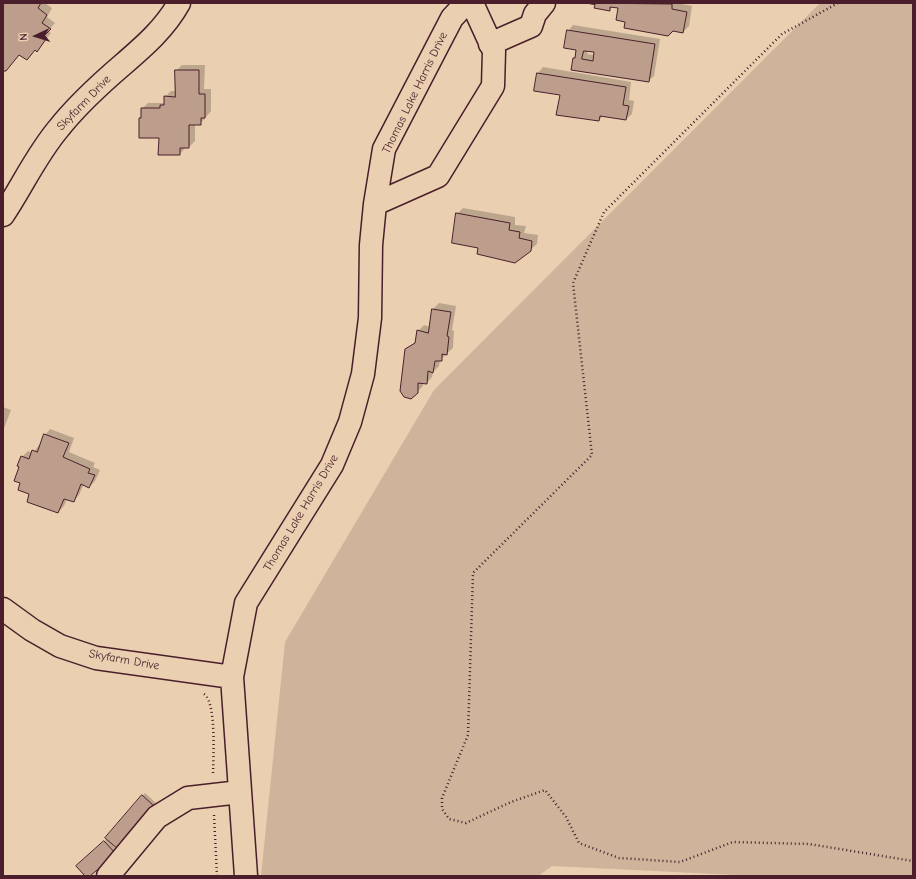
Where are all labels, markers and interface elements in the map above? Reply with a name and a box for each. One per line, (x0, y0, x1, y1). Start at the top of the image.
north arrow (16, 16, 56, 56)
street label: Thomas Lake Harris Drive (379, 30, 451, 156)
text: N (17, 33, 30, 41)
street label: Skyfarm Drive (54, 72, 114, 134)
street label: Thomas Lake Harris Drive (260, 452, 342, 574)
street label: Skyfarm Drive (87, 647, 161, 673)

